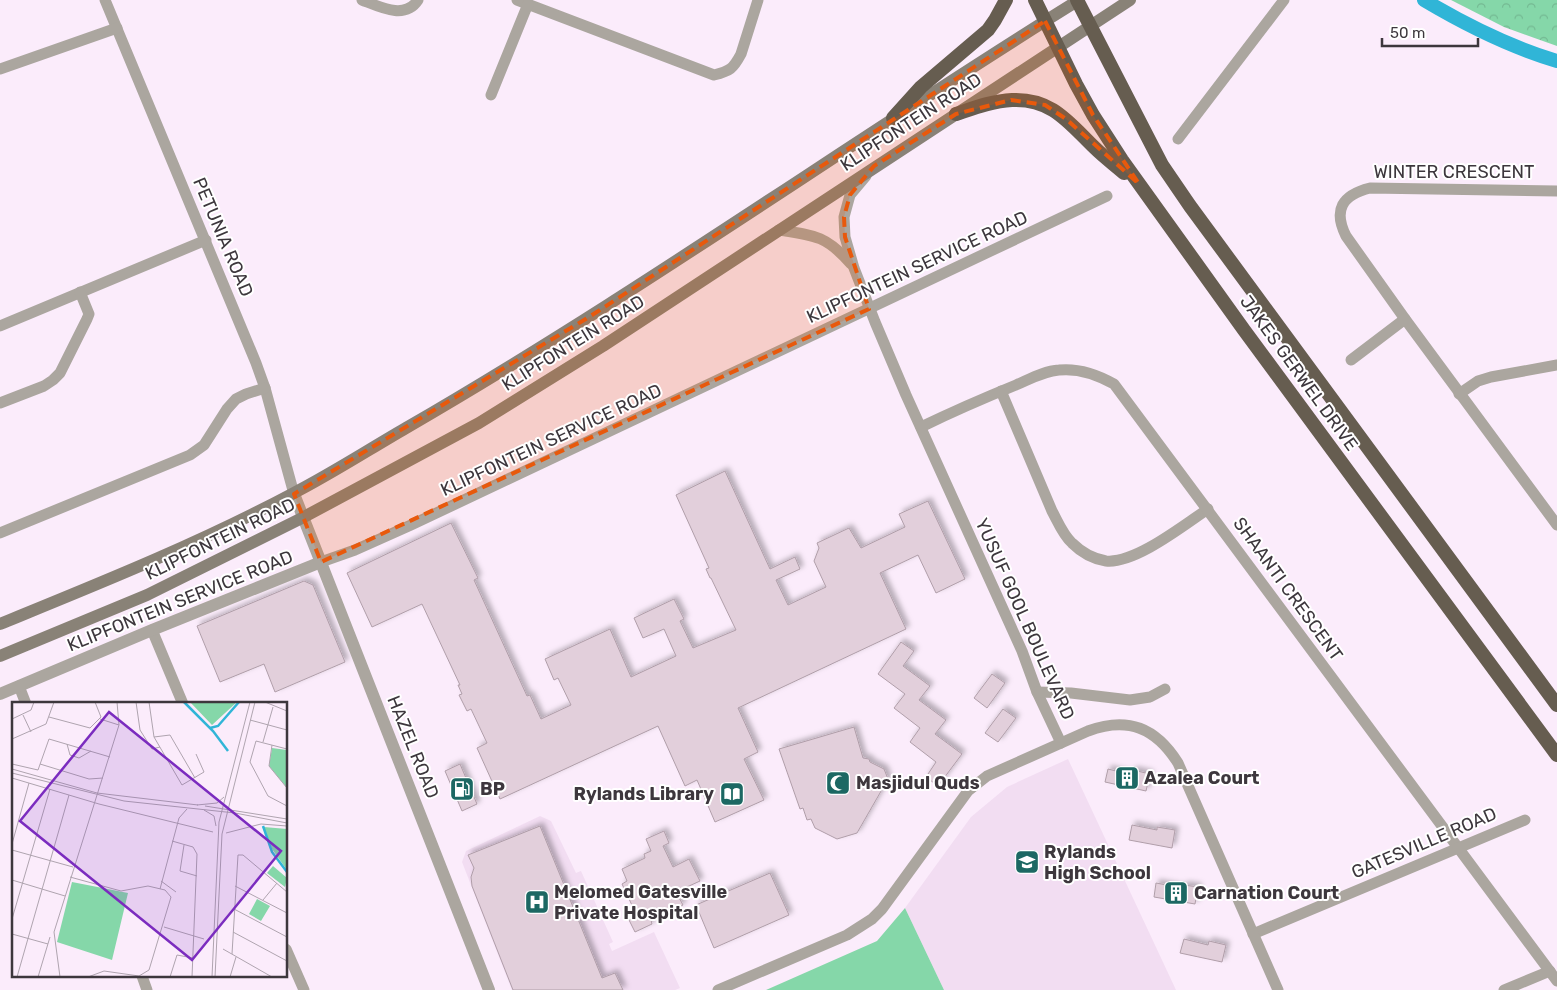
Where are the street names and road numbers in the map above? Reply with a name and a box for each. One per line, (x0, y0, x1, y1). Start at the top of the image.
street label: KLIPFONTEIN ROAD (836, 68, 986, 176)
street label: WINTER CRESCENT (1373, 161, 1535, 183)
street label: PETUNIA ROAD (188, 174, 258, 300)
street label: KLIPFONTEIN SERVICE ROAD (803, 206, 1031, 328)
street label: KLIPFONTEIN ROAD (498, 290, 648, 396)
street label: JAKES GERWEL DRIVE (1235, 291, 1363, 455)
street label: KLIPFONTEIN SERVICE ROAD (437, 379, 665, 501)
street label: KLIPFONTEIN ROAD (142, 493, 298, 585)
street label: SHAANTI CRESCENT (1229, 513, 1347, 665)
street label: YUSUF GOOL BOULEVARD (971, 515, 1079, 723)
street label: KLIPFONTEIN SERVICE ROAD (64, 546, 296, 656)
street label: HAZEL ROAD (382, 692, 444, 802)
street label: GATESVILLE ROAD (1348, 803, 1500, 883)

